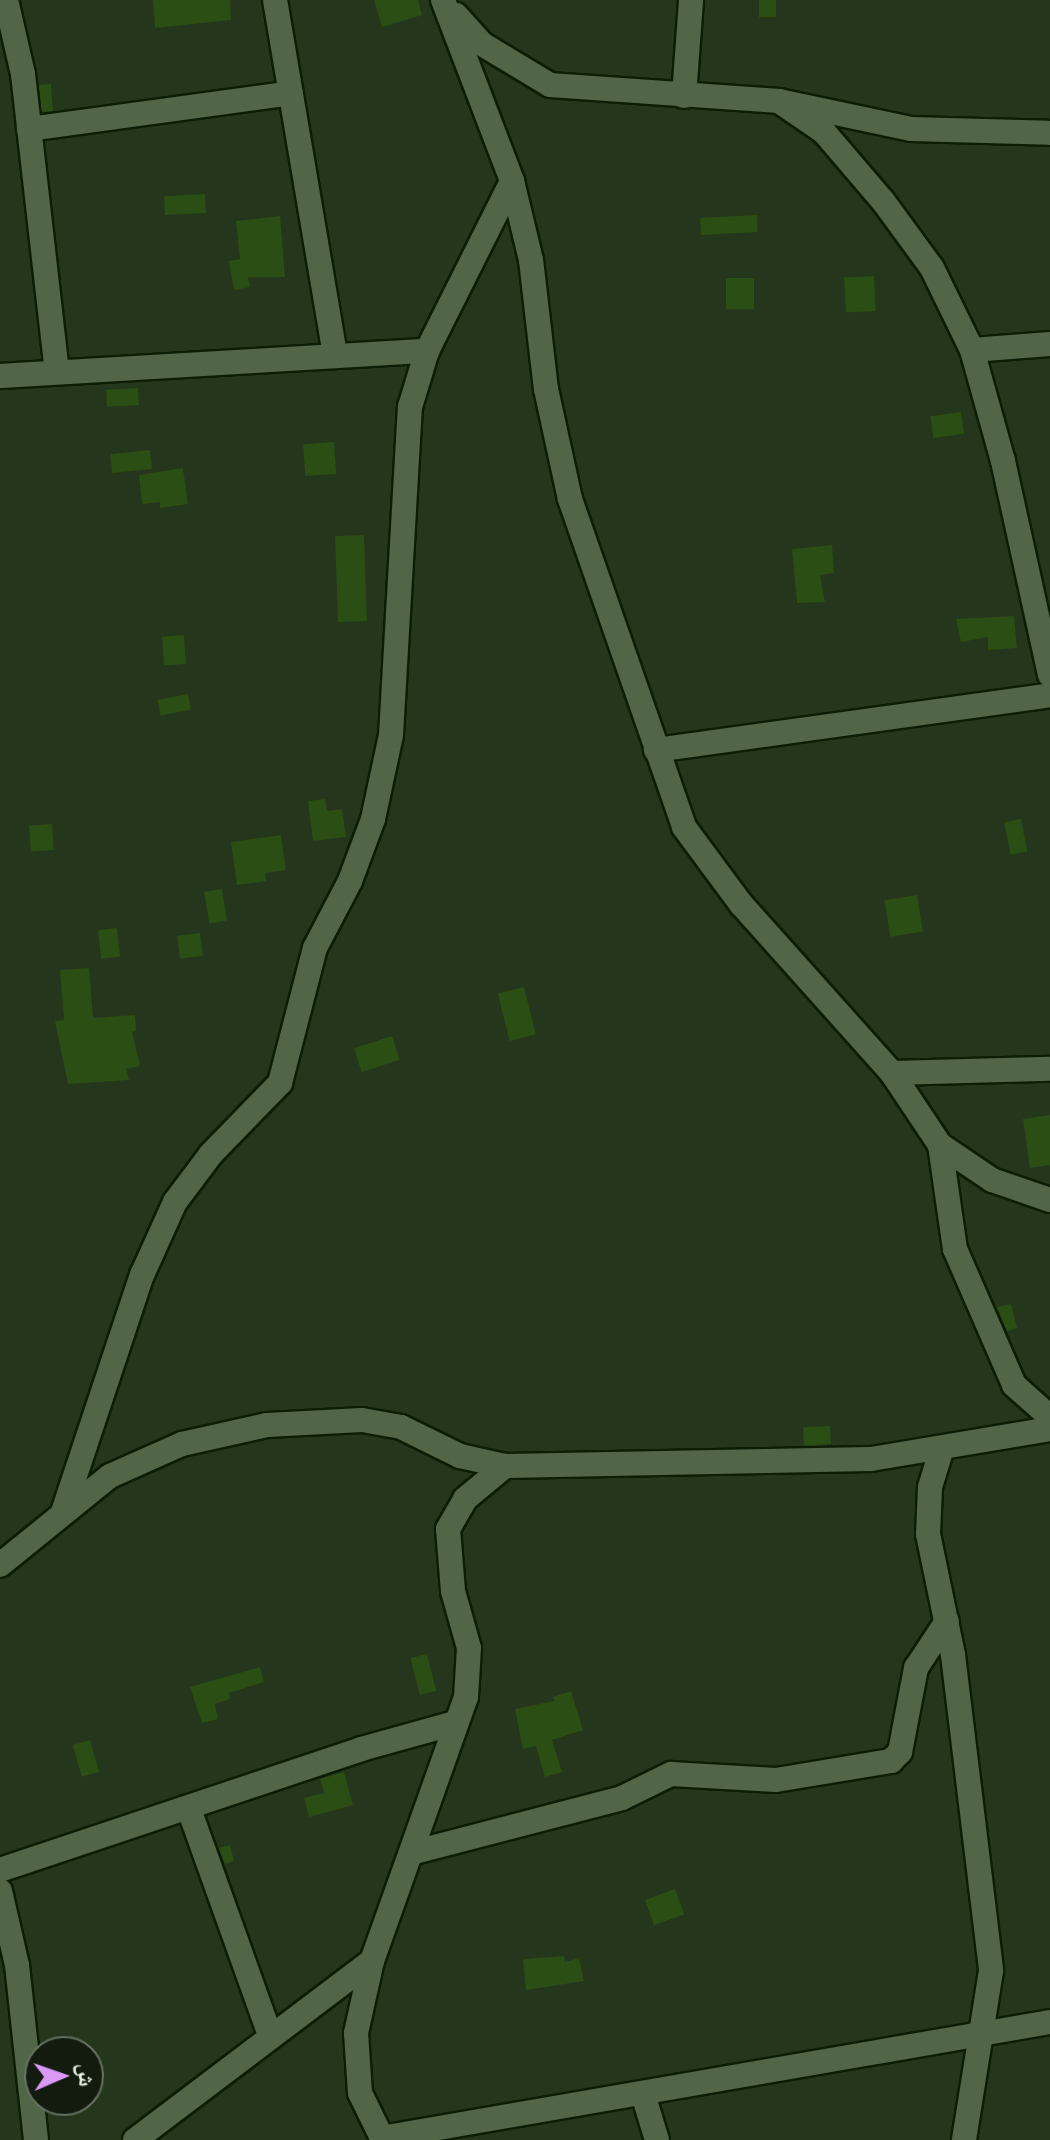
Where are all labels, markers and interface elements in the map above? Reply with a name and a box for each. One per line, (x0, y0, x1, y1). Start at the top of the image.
north arrow (24, 2036, 104, 2116)
text: ش (73, 2063, 100, 2087)

